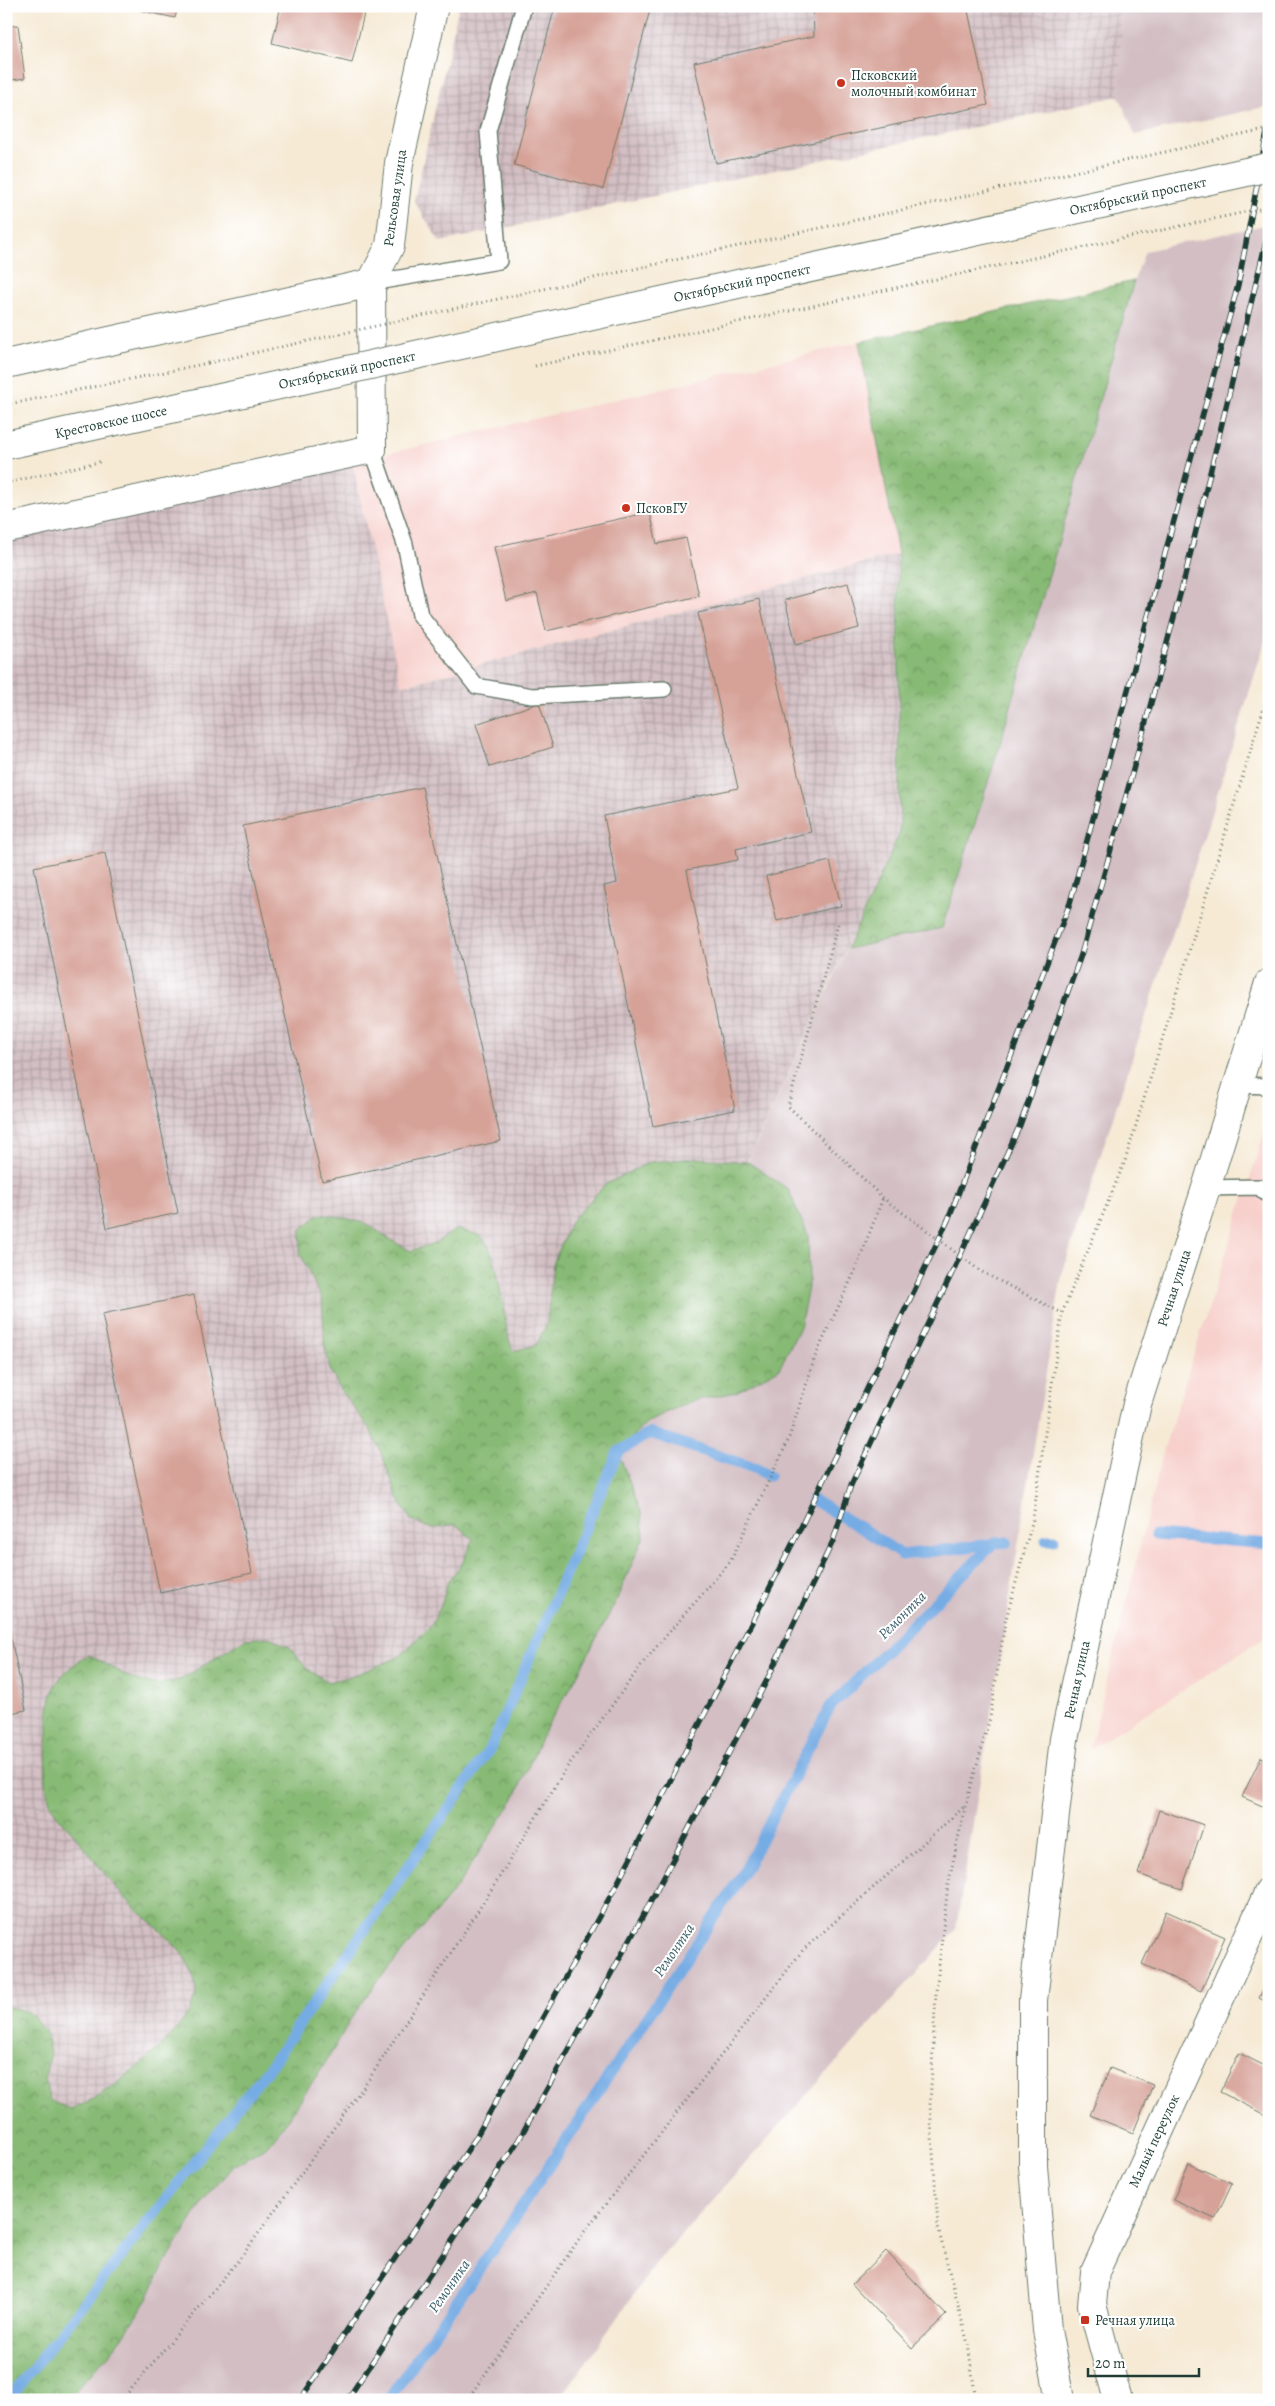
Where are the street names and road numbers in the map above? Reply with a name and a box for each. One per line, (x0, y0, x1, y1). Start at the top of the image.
street label: Рельсовая улица (379, 148, 411, 248)
street label: Октябрьский проспект (1068, 172, 1208, 220)
street label: Октябрьский проспект (672, 259, 812, 307)
street label: Октябрьский проспект (277, 346, 417, 394)
street label: Крестовское шоссе (53, 401, 169, 443)
street label: Речная улица (1153, 1246, 1196, 1329)
street label: Речная улица (1059, 1638, 1095, 1721)
street label: Малый переулок (1124, 2091, 1184, 2191)

